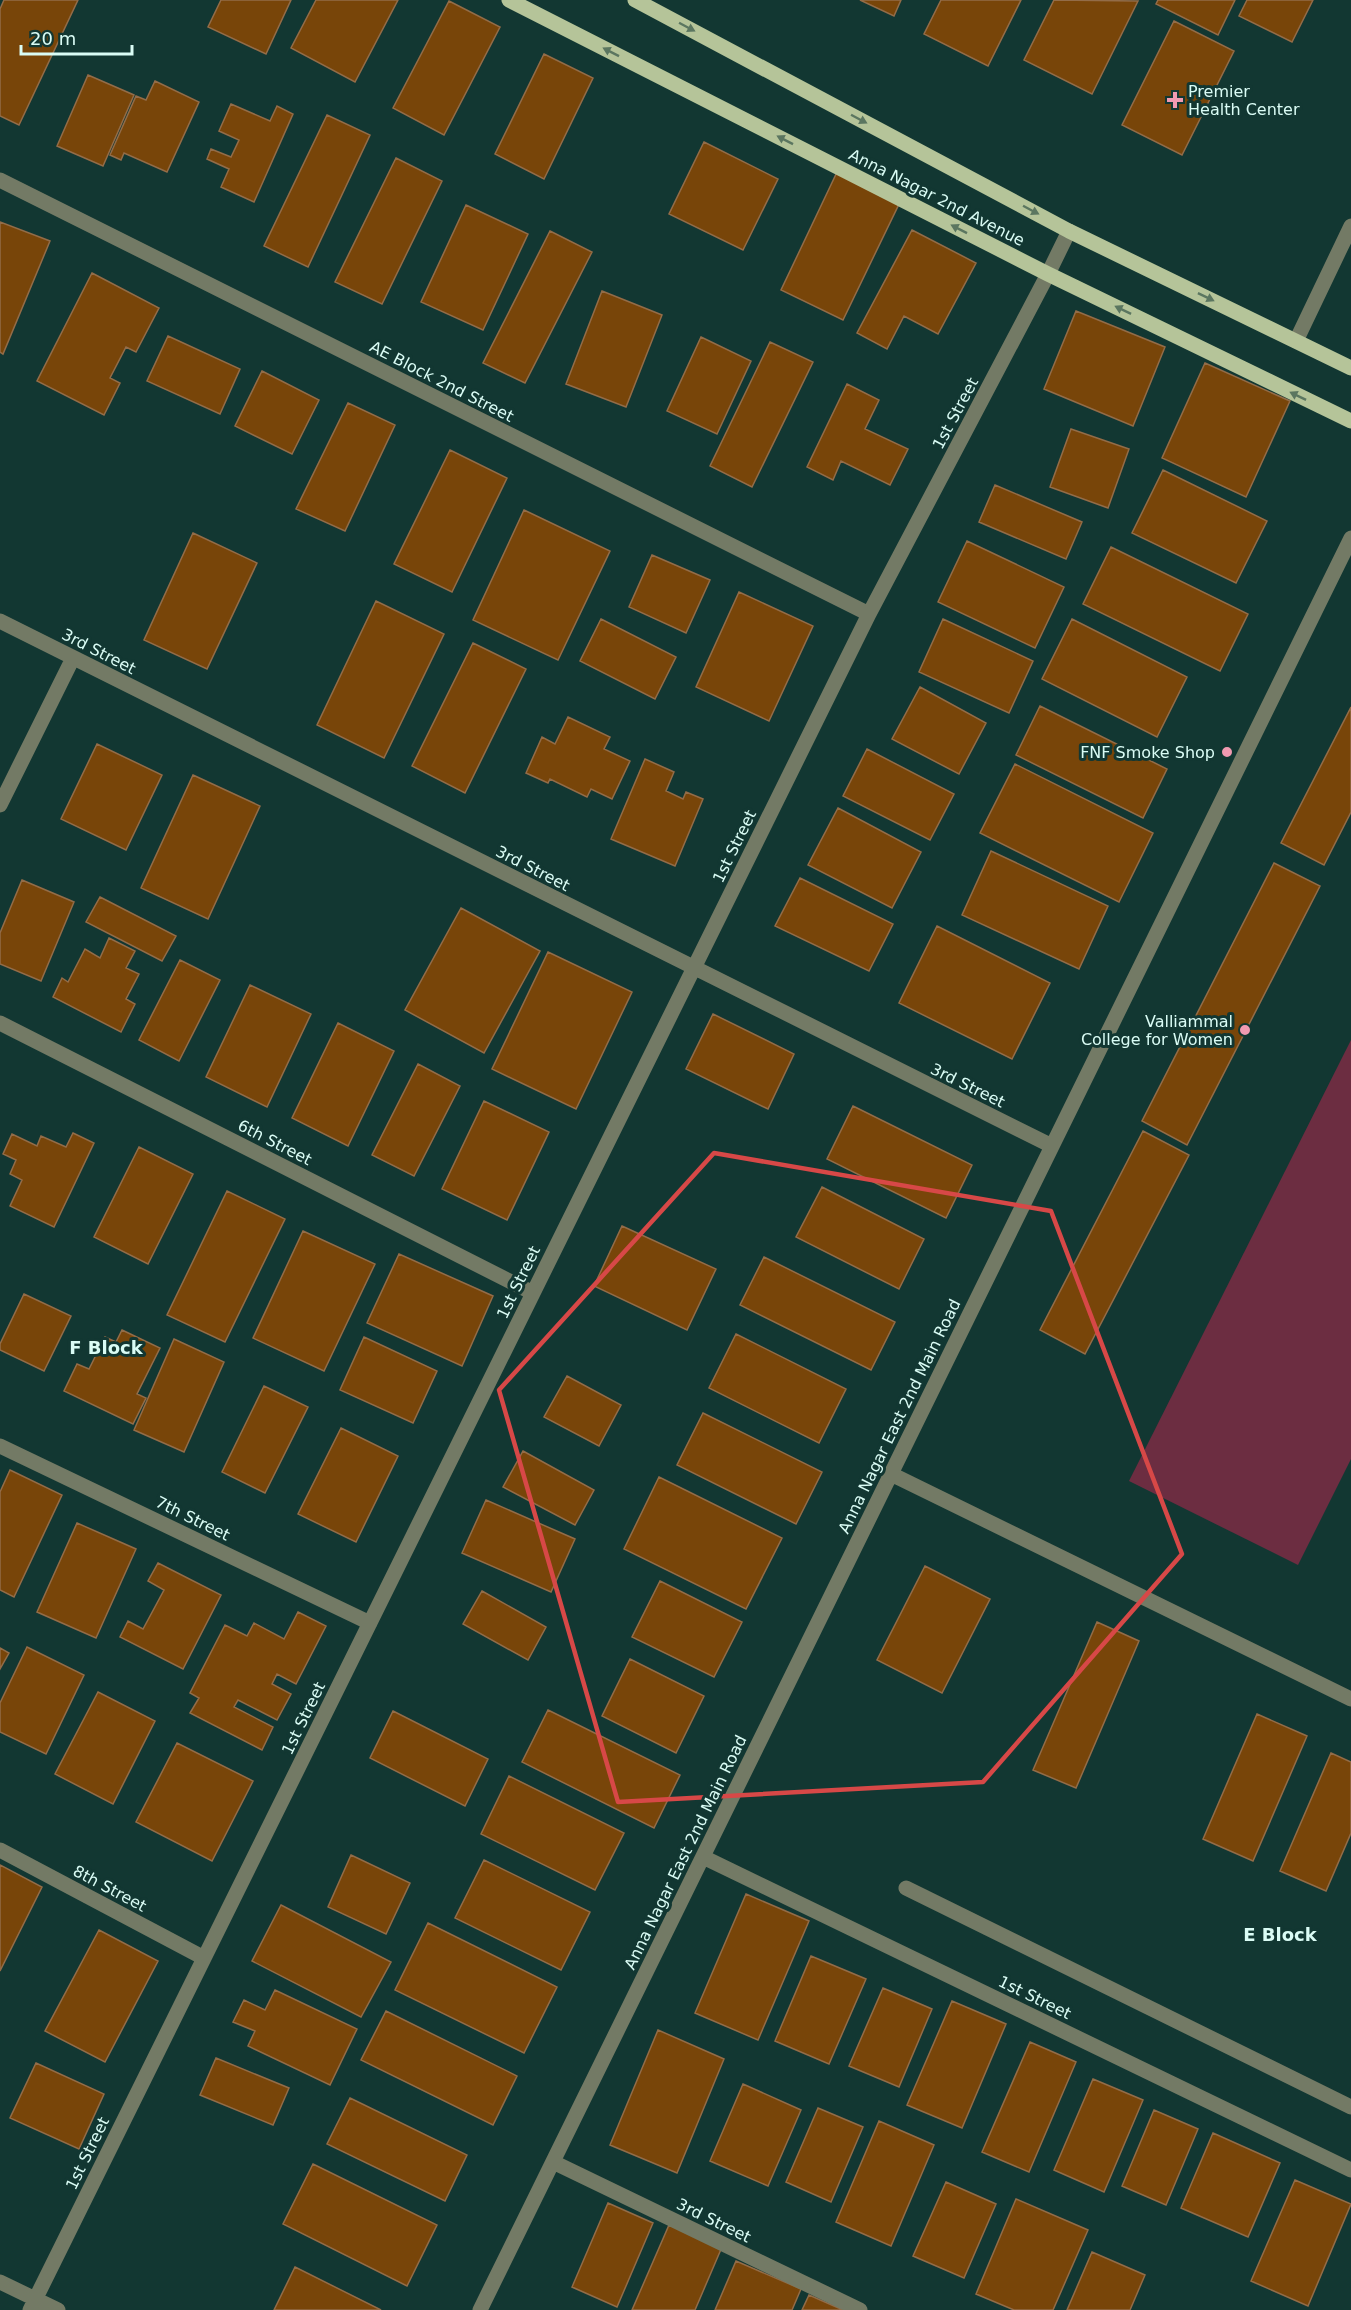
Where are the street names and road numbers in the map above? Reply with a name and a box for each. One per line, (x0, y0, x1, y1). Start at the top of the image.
street label: Anna Nagar 2nd Avenue (846, 145, 1028, 250)
street label: AE Block 2nd Street (367, 337, 517, 426)
street label: 1st Street (929, 374, 982, 452)
street label: 3rd Street (59, 625, 139, 678)
street label: 1st Street (709, 807, 760, 886)
street label: 3rd Street (493, 842, 573, 895)
street label: 3rd Street (928, 1059, 1008, 1112)
street label: 6th Street (235, 1116, 315, 1169)
street label: 1st Street (493, 1243, 544, 1322)
street label: Anna Nagar East 2nd Main Road (834, 1296, 965, 1536)
street label: 7th Street (153, 1492, 233, 1545)
street label: 1st Street (278, 1679, 329, 1758)
street label: Anna Nagar East 2nd Main Road (620, 1732, 751, 1972)
street label: 8th Street (70, 1861, 150, 1916)
street label: 1st Street (995, 1972, 1074, 2023)
street label: 1st Street (62, 2114, 113, 2193)
street label: 3rd Street (674, 2194, 754, 2247)

